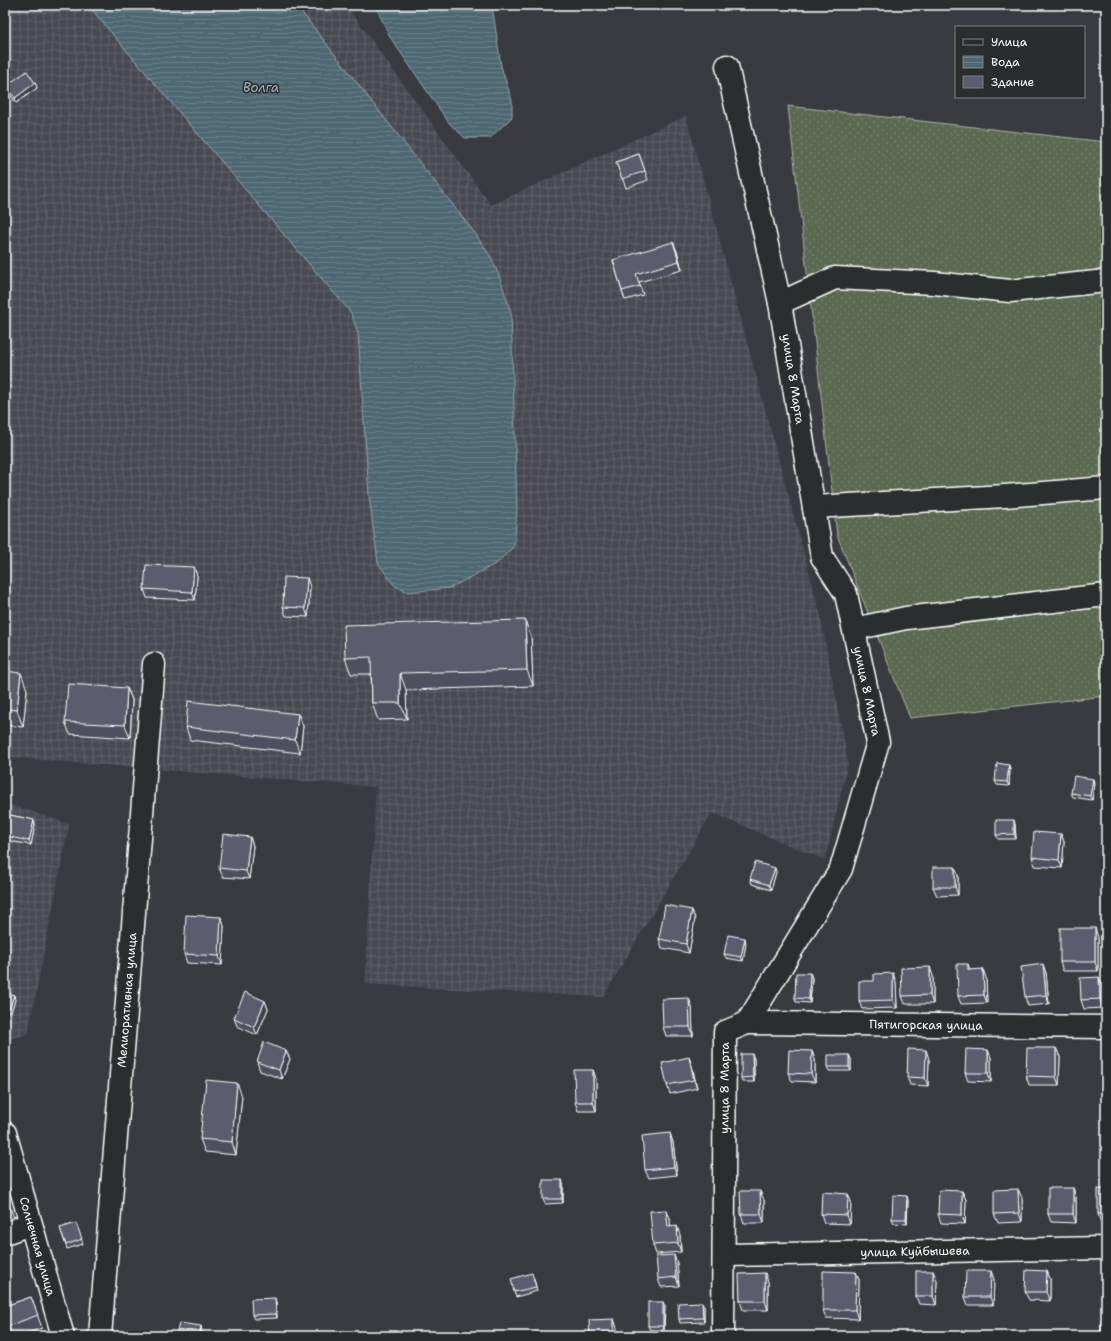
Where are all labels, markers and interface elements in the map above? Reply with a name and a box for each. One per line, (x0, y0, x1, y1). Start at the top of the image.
legend (955, 26, 1085, 98)
text: Улица (991, 34, 1028, 50)
text: Вода (991, 54, 1020, 70)
text: Здание (991, 74, 1035, 90)
water label: Волга (243, 79, 279, 96)
street label: улица 8 Марта (778, 333, 808, 426)
street label: улица 8 Марта (850, 645, 884, 738)
street label: Мелиоративная улица (114, 931, 140, 1068)
street label: Пятигорская улица (869, 1016, 983, 1034)
street label: улица 8 Марта (716, 1042, 733, 1134)
street label: Солнечная улица (16, 1195, 59, 1298)
street label: улица Куйбышева (860, 1242, 970, 1260)

